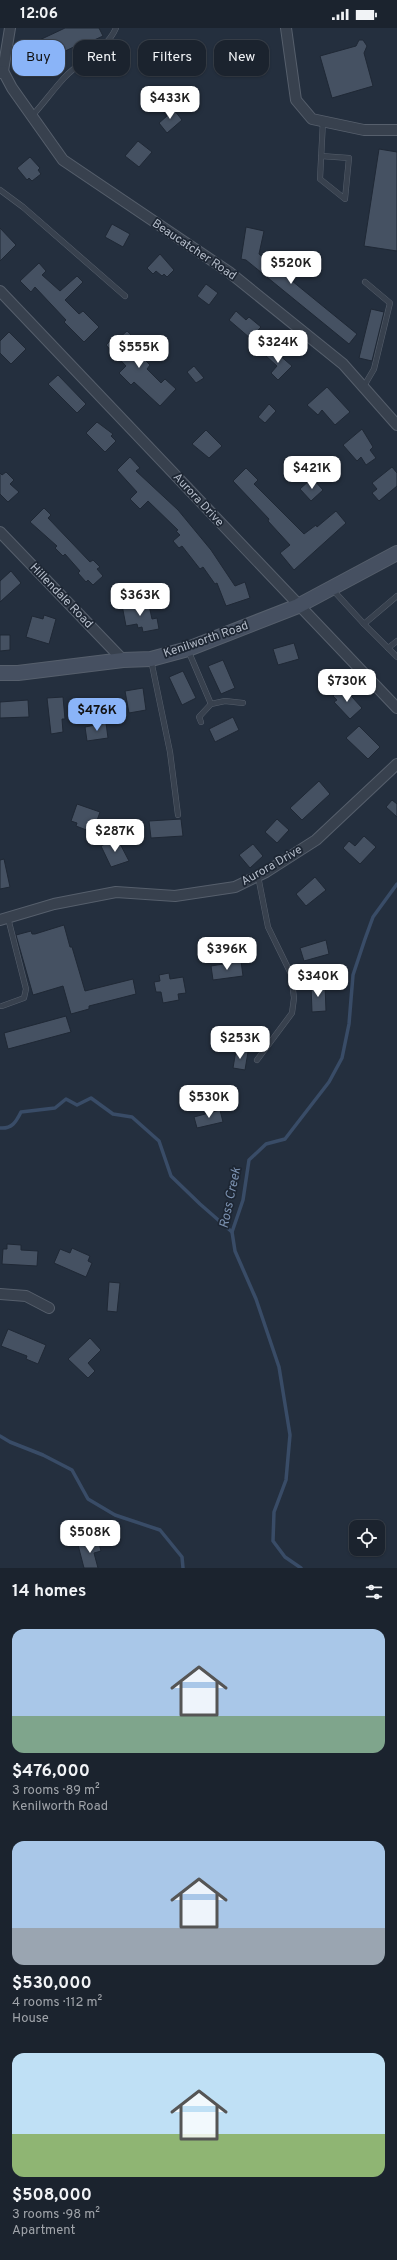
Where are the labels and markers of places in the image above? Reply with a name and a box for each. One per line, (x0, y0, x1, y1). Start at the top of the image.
pin: $433K (142, 86, 198, 120)
pin: $520K (263, 251, 319, 285)
pin: $324K (250, 330, 306, 364)
pin: $555K (111, 335, 167, 369)
pin: $421K (284, 456, 340, 490)
pin: $363K (112, 583, 168, 617)
pin: $730K (319, 669, 375, 703)
pin: $476K (69, 698, 125, 732)
pin: $287K (87, 819, 143, 853)
pin: $396K (199, 937, 255, 971)
pin: $340K (290, 964, 346, 998)
pin: $253K (212, 1026, 268, 1060)
pin: $530K (181, 1085, 237, 1119)
pin: $508K (62, 1520, 118, 1554)

